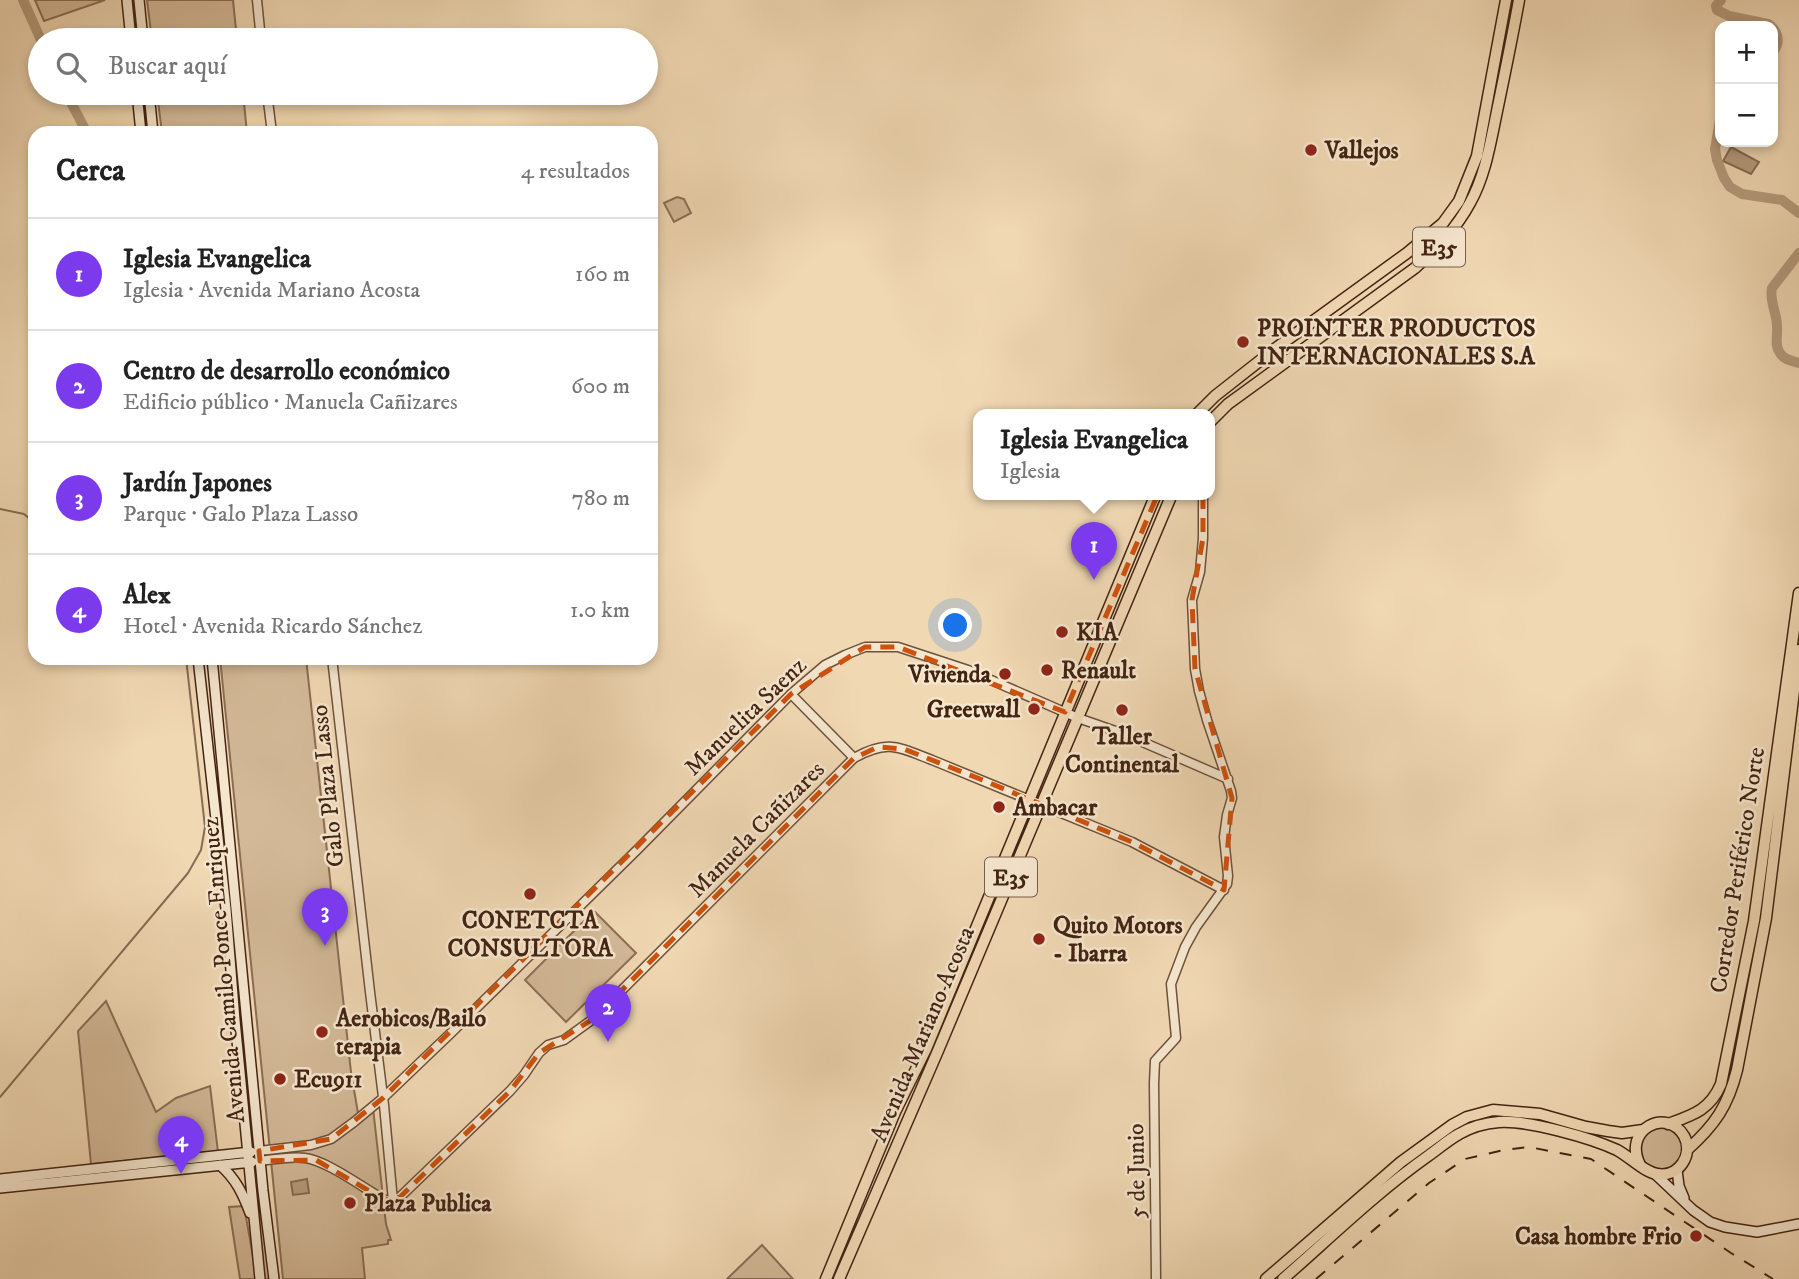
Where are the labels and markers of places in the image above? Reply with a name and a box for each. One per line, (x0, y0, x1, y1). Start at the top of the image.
place label: Vallejos (1324, 136, 1399, 166)
marker: Vallejos (1303, 142, 1319, 158)
place label: PROINTER PRODUCTOS INTERNACIONALES S.A (1257, 314, 1536, 372)
marker: PROINTER PRODUCTOS INTERNACIONALES S.A (1235, 334, 1251, 350)
pin: 1 (1071, 522, 1117, 580)
place label: KIA (1076, 618, 1119, 648)
marker: KIA (1054, 624, 1070, 640)
place label: Renault (1061, 656, 1136, 686)
place label: Vivienda (907, 660, 992, 690)
marker: Renault (1039, 662, 1055, 678)
marker: Vivienda (997, 666, 1013, 682)
place label: Greetwall (927, 695, 1021, 725)
marker: Greetwall (1026, 701, 1042, 717)
marker: Taller Continental (1114, 702, 1130, 718)
place label: Taller Continental (1065, 722, 1180, 780)
place label: Ambacar (1012, 793, 1098, 823)
marker: Ambacar (991, 799, 1007, 815)
marker: CONETCTA CONSULTORA (522, 886, 538, 902)
pin: 3 (302, 888, 348, 946)
place label: CONETCTA CONSULTORA (447, 906, 613, 964)
place label: Quito Motors - Ibarra (1053, 911, 1182, 969)
marker: Quito Motors - Ibarra (1031, 931, 1047, 947)
pin: 2 (585, 984, 631, 1042)
place label: Aerobicos/Bailo terapia (335, 1004, 486, 1062)
marker: Aerobicos/Bailo terapia (314, 1024, 330, 1040)
place label: Ecu911 (294, 1065, 363, 1095)
marker: Ecu911 (272, 1071, 288, 1087)
pin: 4 (158, 1116, 204, 1174)
place label: Plaza Publica (364, 1189, 492, 1219)
marker: Plaza Publica (342, 1195, 358, 1211)
place label: Casa hombre Frio (1515, 1222, 1682, 1252)
marker: Casa hombre Frio (1688, 1228, 1704, 1244)

